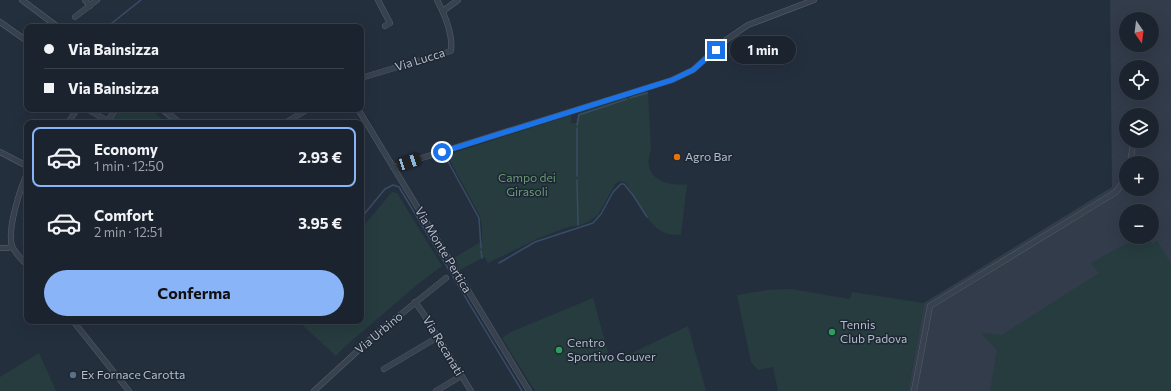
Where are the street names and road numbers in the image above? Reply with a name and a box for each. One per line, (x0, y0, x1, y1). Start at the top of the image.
street label: Via Lucca (393, 45, 446, 73)
street label: Via Monte Pertica (413, 204, 475, 295)
street label: Via Urbino (352, 308, 405, 356)
street label: Via Recanati (421, 313, 467, 378)

